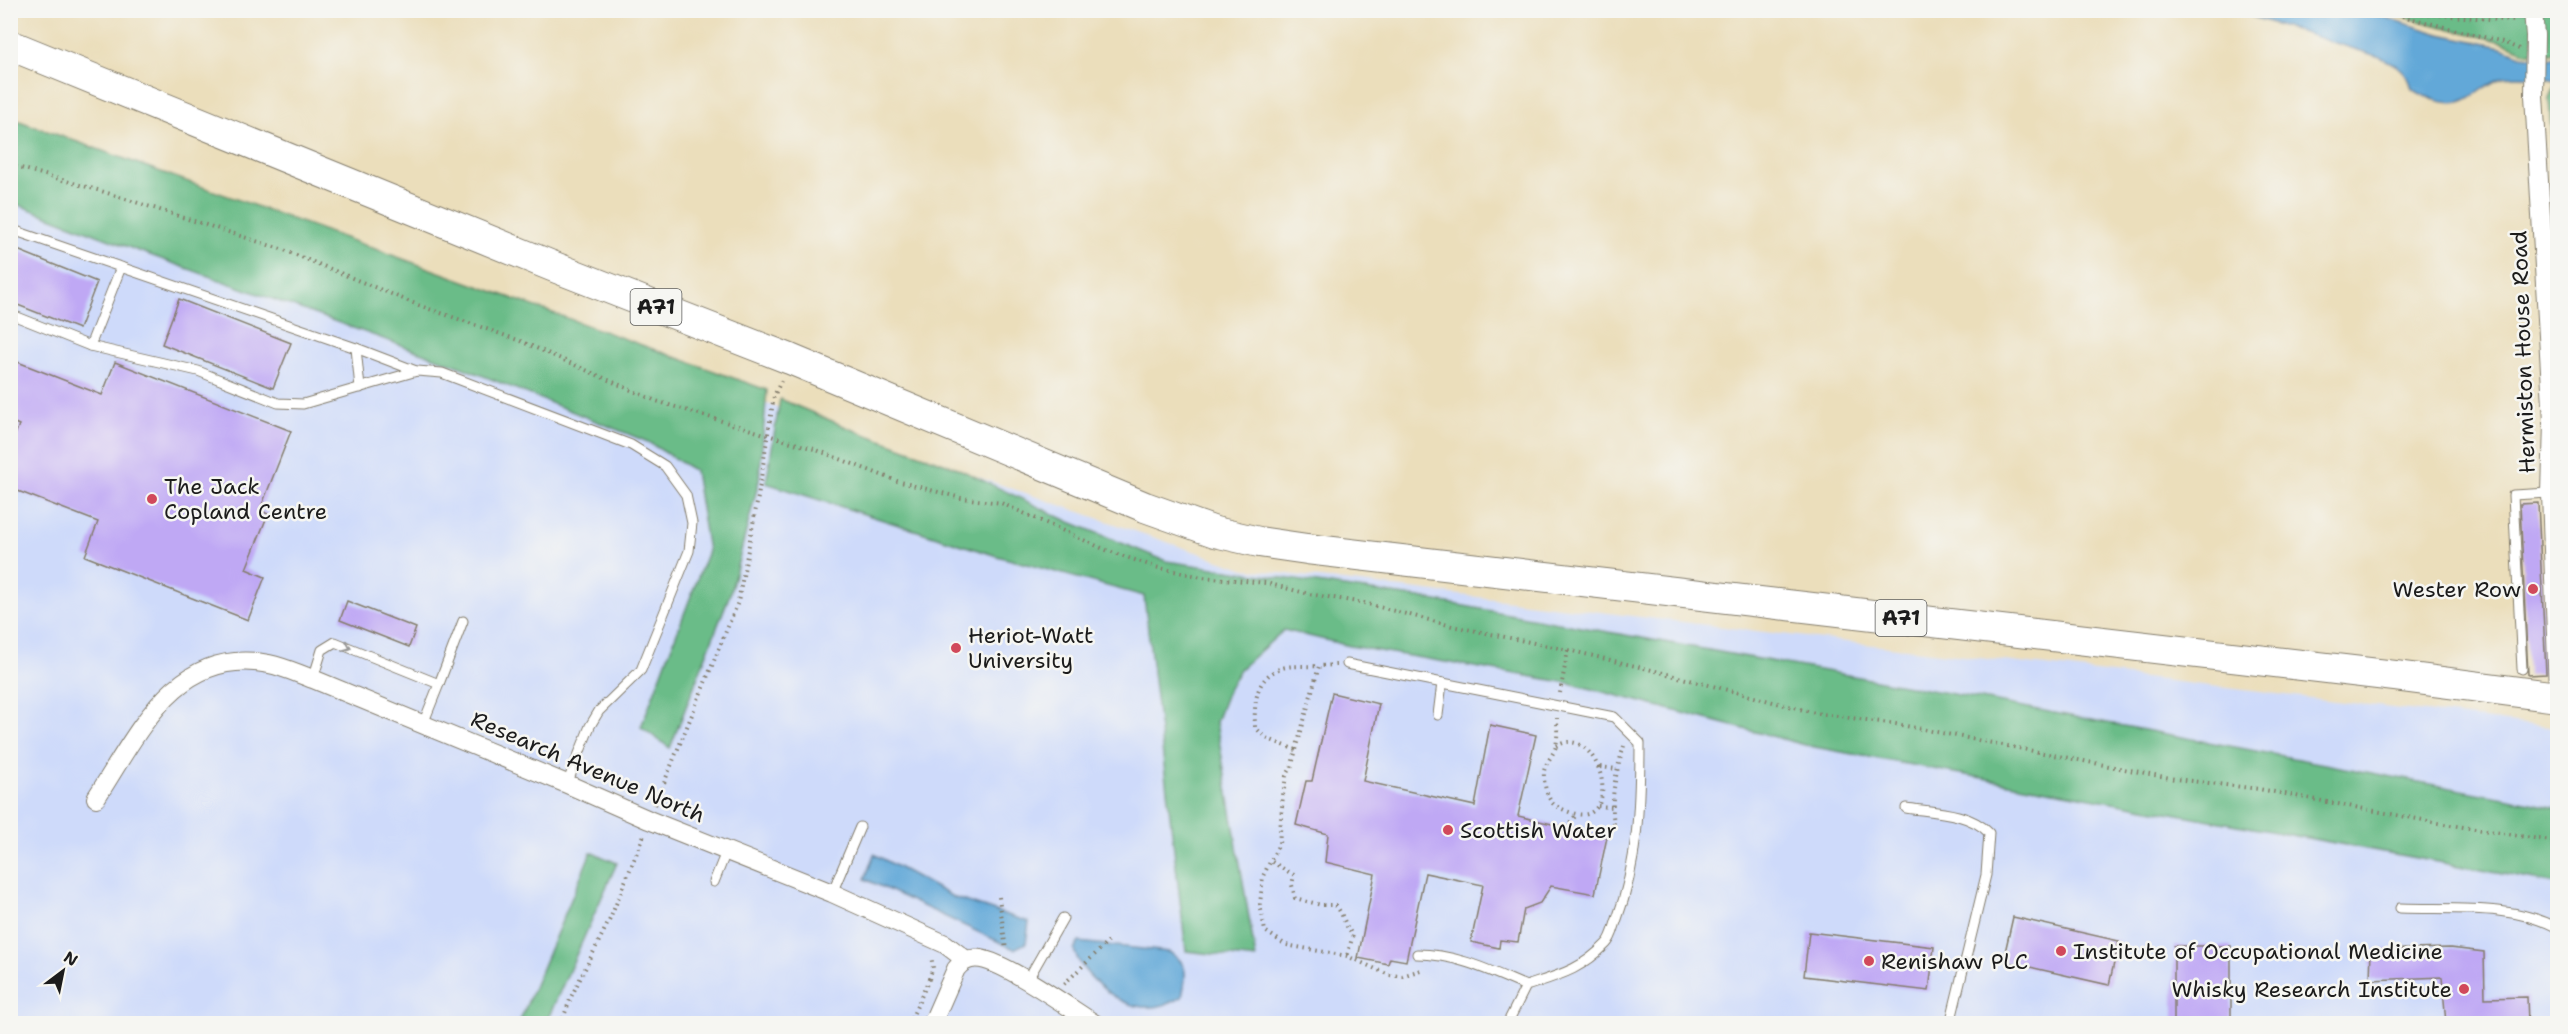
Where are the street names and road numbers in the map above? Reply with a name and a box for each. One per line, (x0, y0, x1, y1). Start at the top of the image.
street label: Hermiston House Road (2504, 230, 2542, 474)
road number: A71 (630, 289, 682, 325)
road number: A71 (1876, 600, 1926, 636)
street label: Research Avenue North (467, 705, 709, 829)

